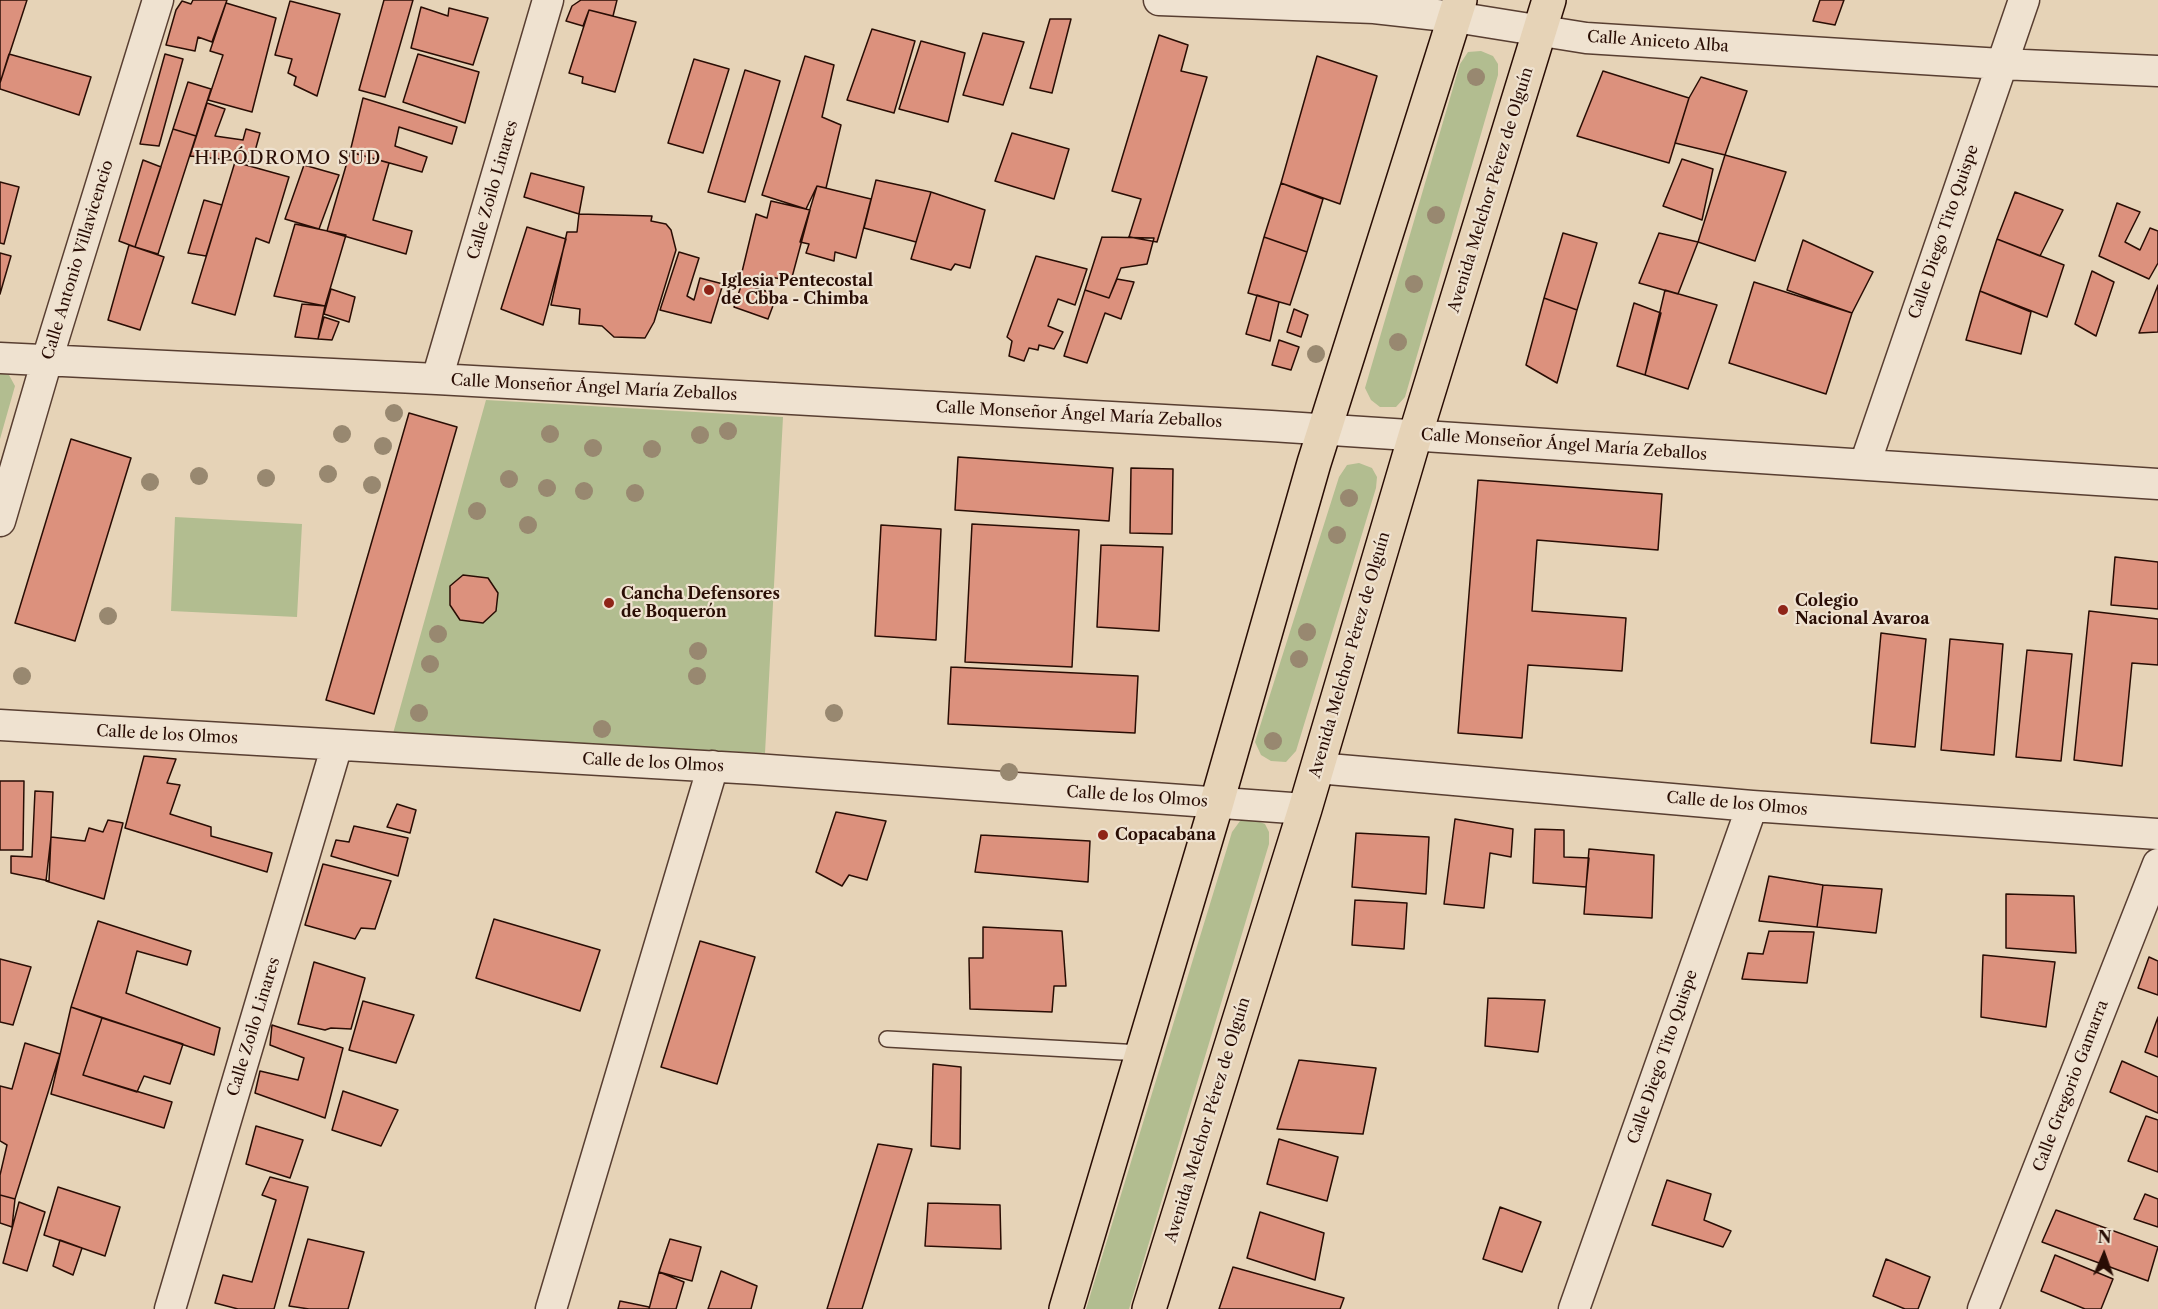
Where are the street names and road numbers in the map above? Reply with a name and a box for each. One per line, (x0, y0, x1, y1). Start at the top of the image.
street label: Calle Aniceto Alba (1586, 27, 1730, 57)
street label: Avenida Melchor Pérez de Olguín (1445, 65, 1537, 315)
street label: Calle Zoilo Linares (464, 118, 522, 262)
street label: Calle Diego Tito Quispe (1905, 142, 1983, 322)
street label: Calle Antonio Villavicencio (38, 158, 118, 362)
street label: Calle Monseñor Ángel María Zeballos (450, 371, 738, 405)
street label: Calle Monseñor Ángel María Zeballos (935, 398, 1223, 432)
street label: Calle Monseñor Ángel María Zeballos (1420, 425, 1708, 465)
street label: Avenida Melchor Pérez de Olguín (1306, 530, 1394, 780)
street label: Calle de los Olmos (96, 722, 238, 748)
street label: Calle de los Olmos (582, 750, 724, 776)
street label: Calle de los Olmos (1066, 782, 1208, 812)
street label: Calle de los Olmos (1666, 788, 1808, 820)
street label: Calle Zoilo Linares (224, 955, 284, 1099)
street label: Calle Diego Tito Quispe (1624, 967, 1702, 1147)
street label: Avenida Melchor Pérez de Olguín (1162, 995, 1254, 1245)
street label: Calle Gregorio Gamarra (2029, 997, 2113, 1175)

